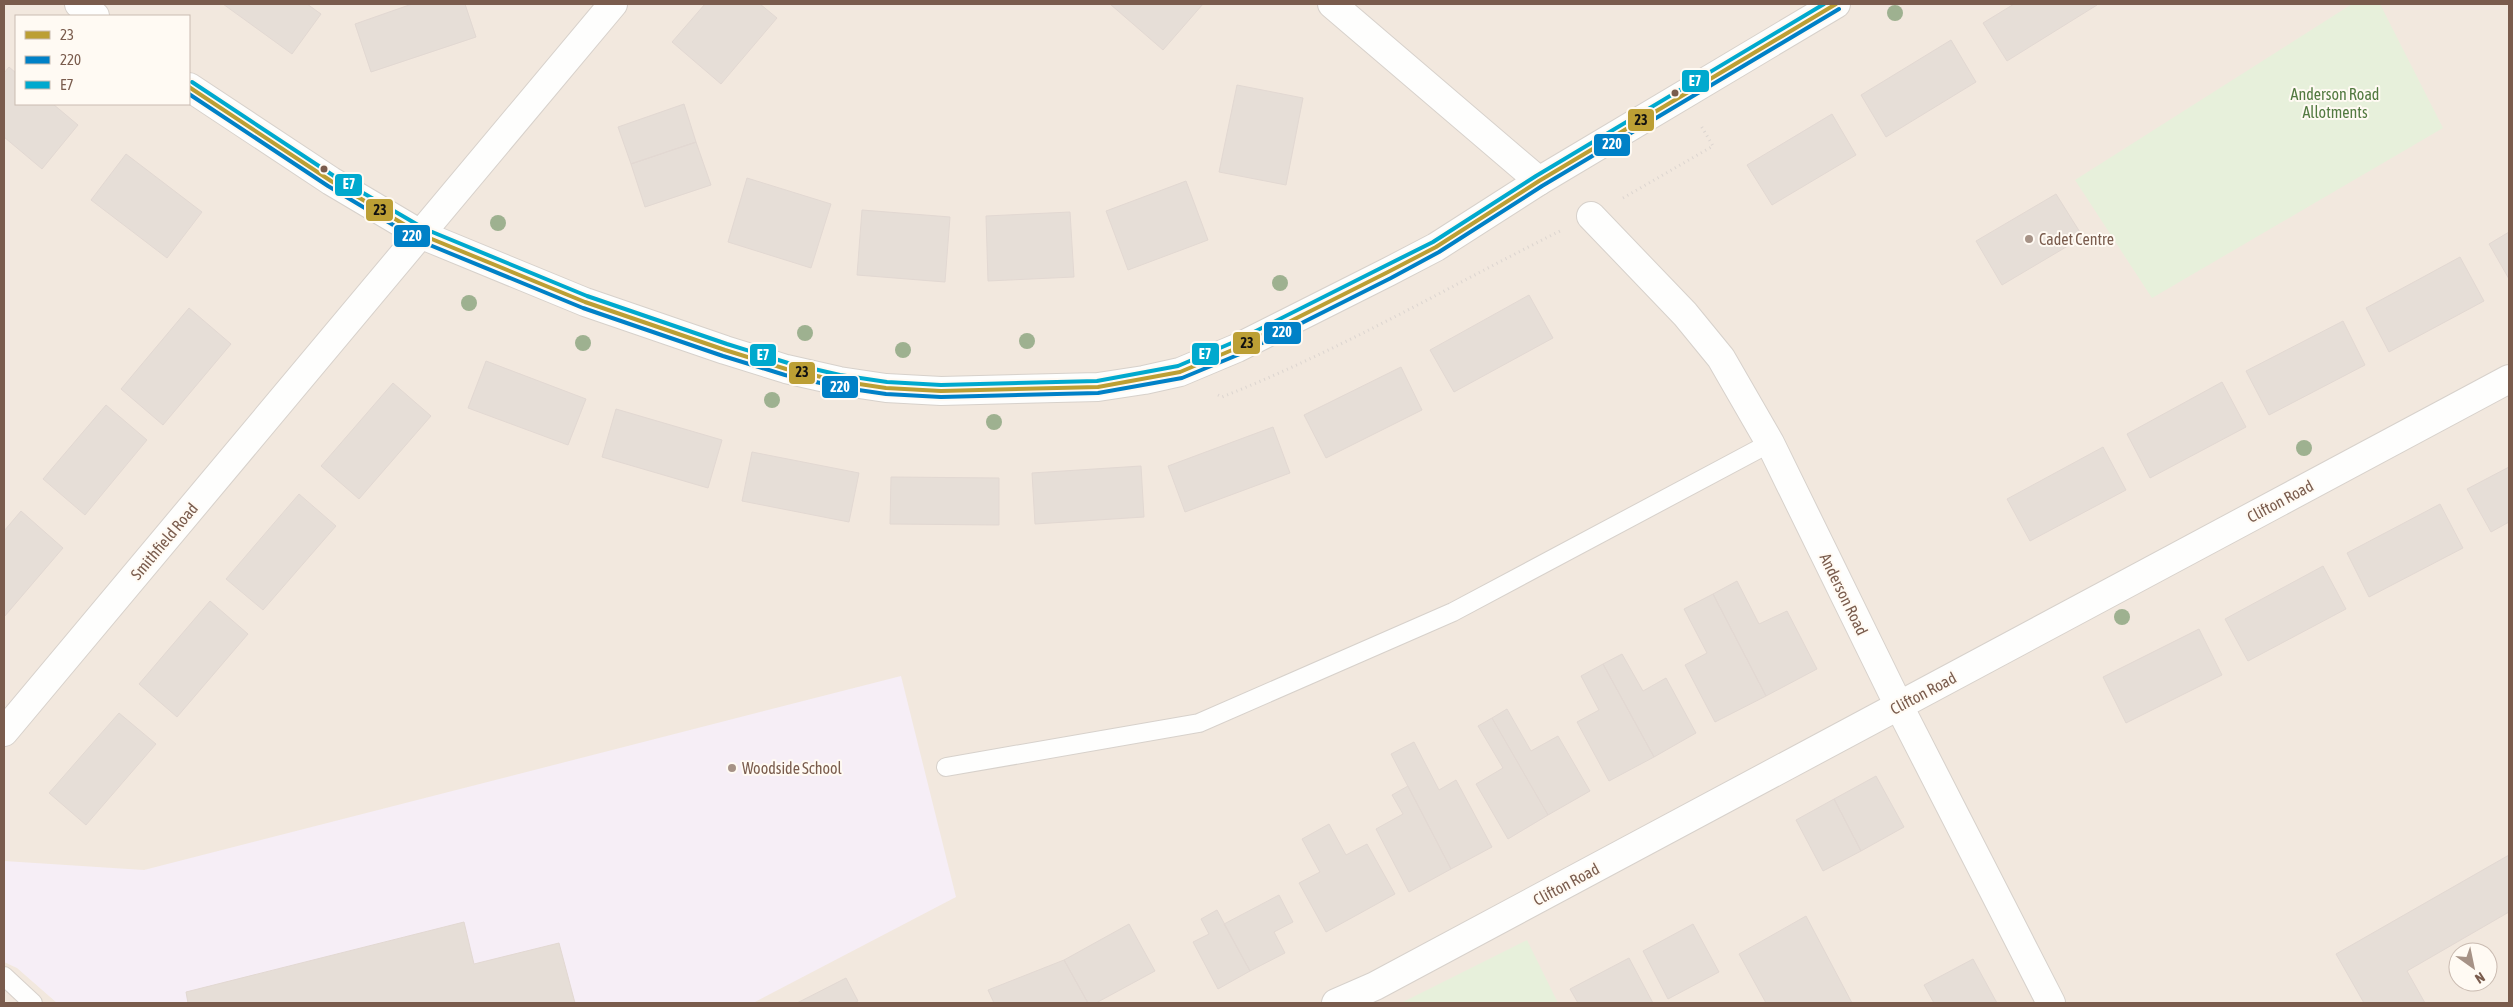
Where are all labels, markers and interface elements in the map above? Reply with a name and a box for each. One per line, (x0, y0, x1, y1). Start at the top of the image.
legend (15, 15, 190, 105)
text: 23 (60, 26, 74, 43)
text: 220 (60, 51, 81, 68)
line badge: E7 (1681, 69, 1710, 93)
text: E7 (1689, 73, 1701, 89)
text: E7 (60, 76, 73, 93)
park label: Anderson Road Allotments (2291, 85, 2379, 121)
unlabelled marker (1670, 88, 1680, 98)
line badge: 23 (1627, 108, 1655, 132)
text: 23 (1634, 112, 1648, 128)
line badge: 220 (1593, 133, 1631, 157)
text: 220 (1602, 136, 1622, 152)
unlabelled marker (319, 164, 329, 174)
line badge: E7 (334, 173, 363, 197)
text: E7 (343, 176, 355, 192)
line badge: 23 (365, 198, 394, 222)
text: 23 (373, 202, 387, 218)
line badge: 220 (393, 224, 431, 248)
text: 220 (402, 228, 422, 244)
place label: Cadet Centre (2039, 230, 2114, 248)
marker: Cadet Centre (2023, 233, 2035, 245)
line badge: 220 (1263, 321, 1302, 345)
text: 220 (1272, 324, 1292, 340)
line badge: 23 (1232, 331, 1261, 355)
text: 23 (1240, 335, 1254, 351)
line badge: E7 (1191, 342, 1220, 366)
line badge: E7 (749, 343, 777, 367)
text: E7 (1199, 346, 1211, 362)
text: E7 (757, 347, 769, 363)
line badge: 23 (788, 361, 816, 385)
text: 23 (795, 364, 809, 380)
line badge: 220 (821, 375, 859, 399)
text: 220 (830, 379, 850, 395)
street label: Clifton Road (2244, 476, 2316, 526)
street label: Smithfield Road (127, 499, 201, 583)
street label: Anderson Road (1816, 550, 1872, 638)
street label: Clifton Road (1887, 668, 1959, 718)
place label: Woodside School (742, 759, 843, 777)
marker: Woodside School (726, 762, 738, 774)
street label: Clifton Road (1530, 859, 1602, 909)
north arrow (2448, 942, 2498, 992)
text: N (2472, 969, 2488, 987)

